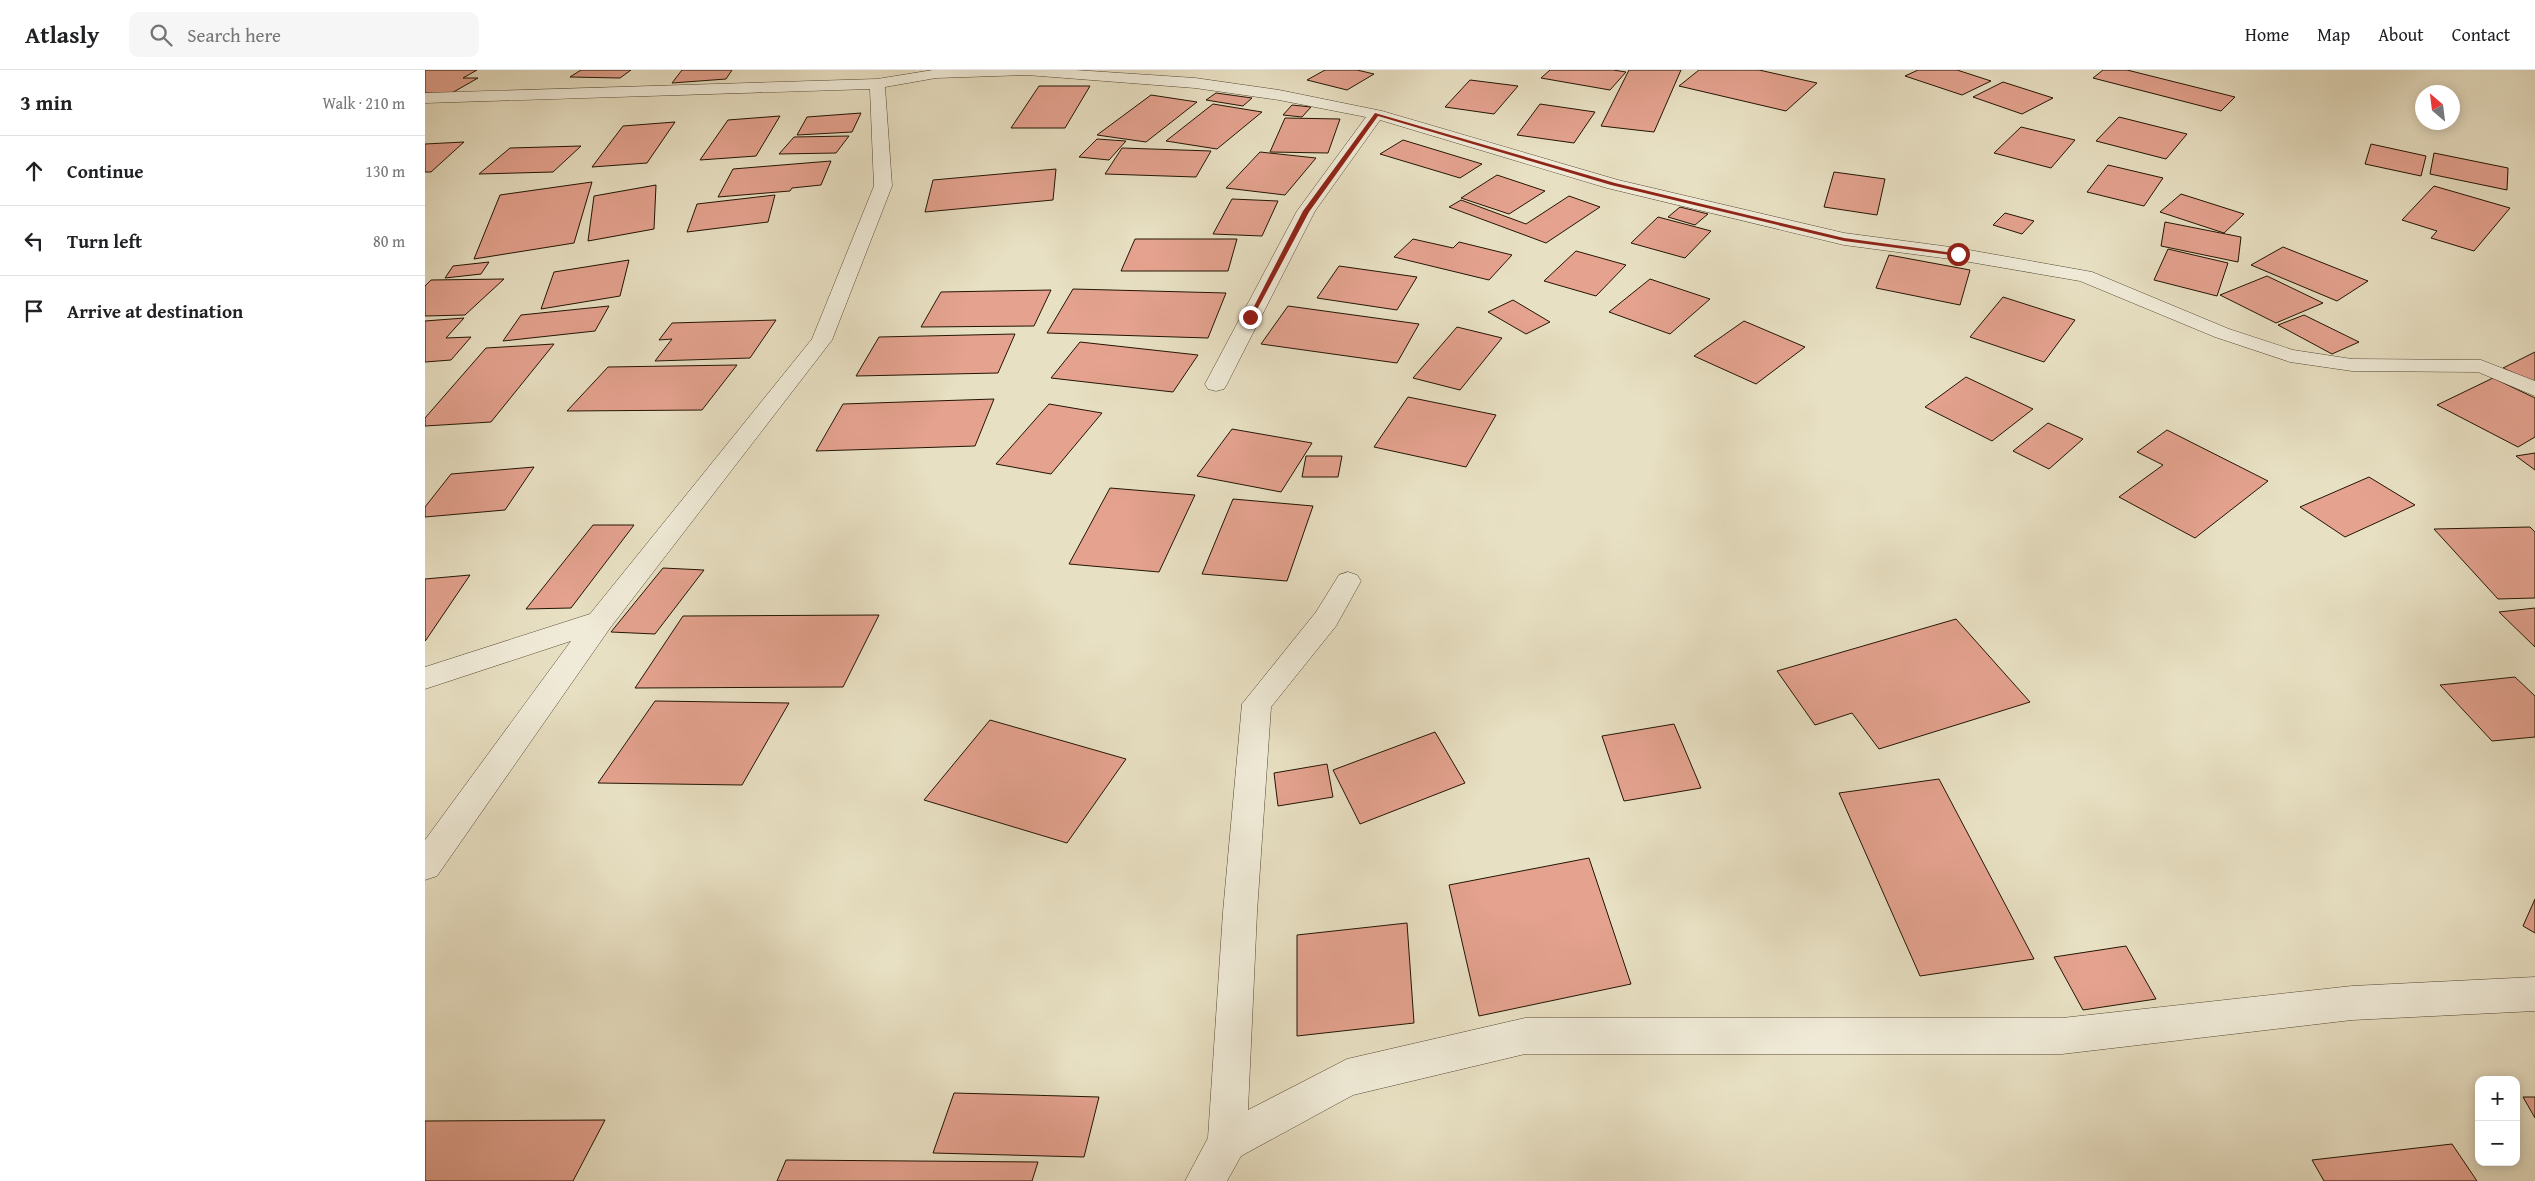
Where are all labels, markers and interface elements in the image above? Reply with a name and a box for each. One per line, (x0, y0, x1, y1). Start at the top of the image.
search box (129, 12, 479, 57)
text: Atlasly (25, 17, 99, 52)
icon: search (147, 21, 175, 49)
text: Search here (187, 21, 281, 49)
text: Home (2245, 21, 2289, 48)
text: Map (2317, 21, 2350, 48)
text: About (2378, 21, 2424, 48)
text: Contact (2452, 21, 2510, 48)
north arrow (2415, 85, 2460, 130)
text: 3 min (20, 87, 72, 118)
text: Walk · 210 m (322, 91, 405, 115)
icon: ahead (20, 157, 48, 185)
text: Continue (67, 157, 144, 185)
text: 130 m (365, 159, 405, 183)
icon: left (20, 227, 48, 255)
text: Turn left (67, 227, 142, 255)
text: 80 m (373, 229, 405, 253)
route start (1947, 243, 1970, 266)
icon: arrive (20, 297, 48, 325)
text: Arrive at destination (67, 297, 243, 325)
route end (1239, 306, 1262, 329)
map controls (2475, 1076, 2520, 1166)
button: + (2475, 1076, 2520, 1121)
button: − (2475, 1121, 2520, 1166)

